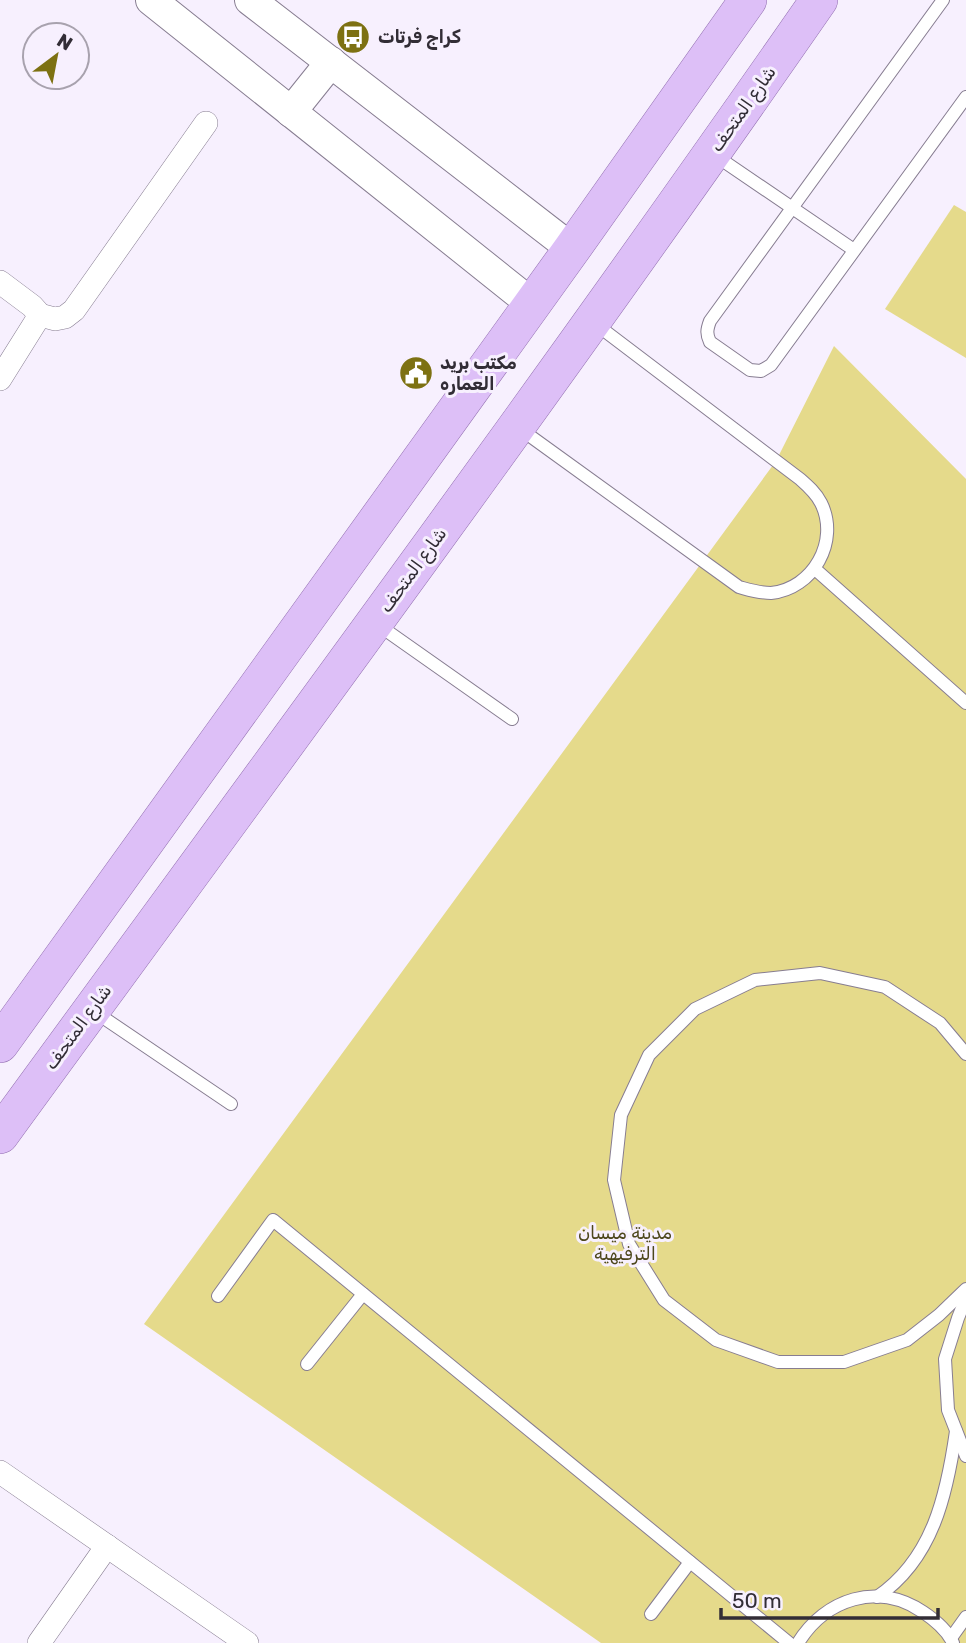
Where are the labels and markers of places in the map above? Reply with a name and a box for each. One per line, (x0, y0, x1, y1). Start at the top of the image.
bus stop icon: كراج فرتات (334, 18, 372, 56)
place label: كراج فرتات (378, 26, 461, 50)
place label: مكتب بريد العماره (440, 352, 517, 395)
public building icon: مكتب بريد العماره (397, 354, 435, 392)

